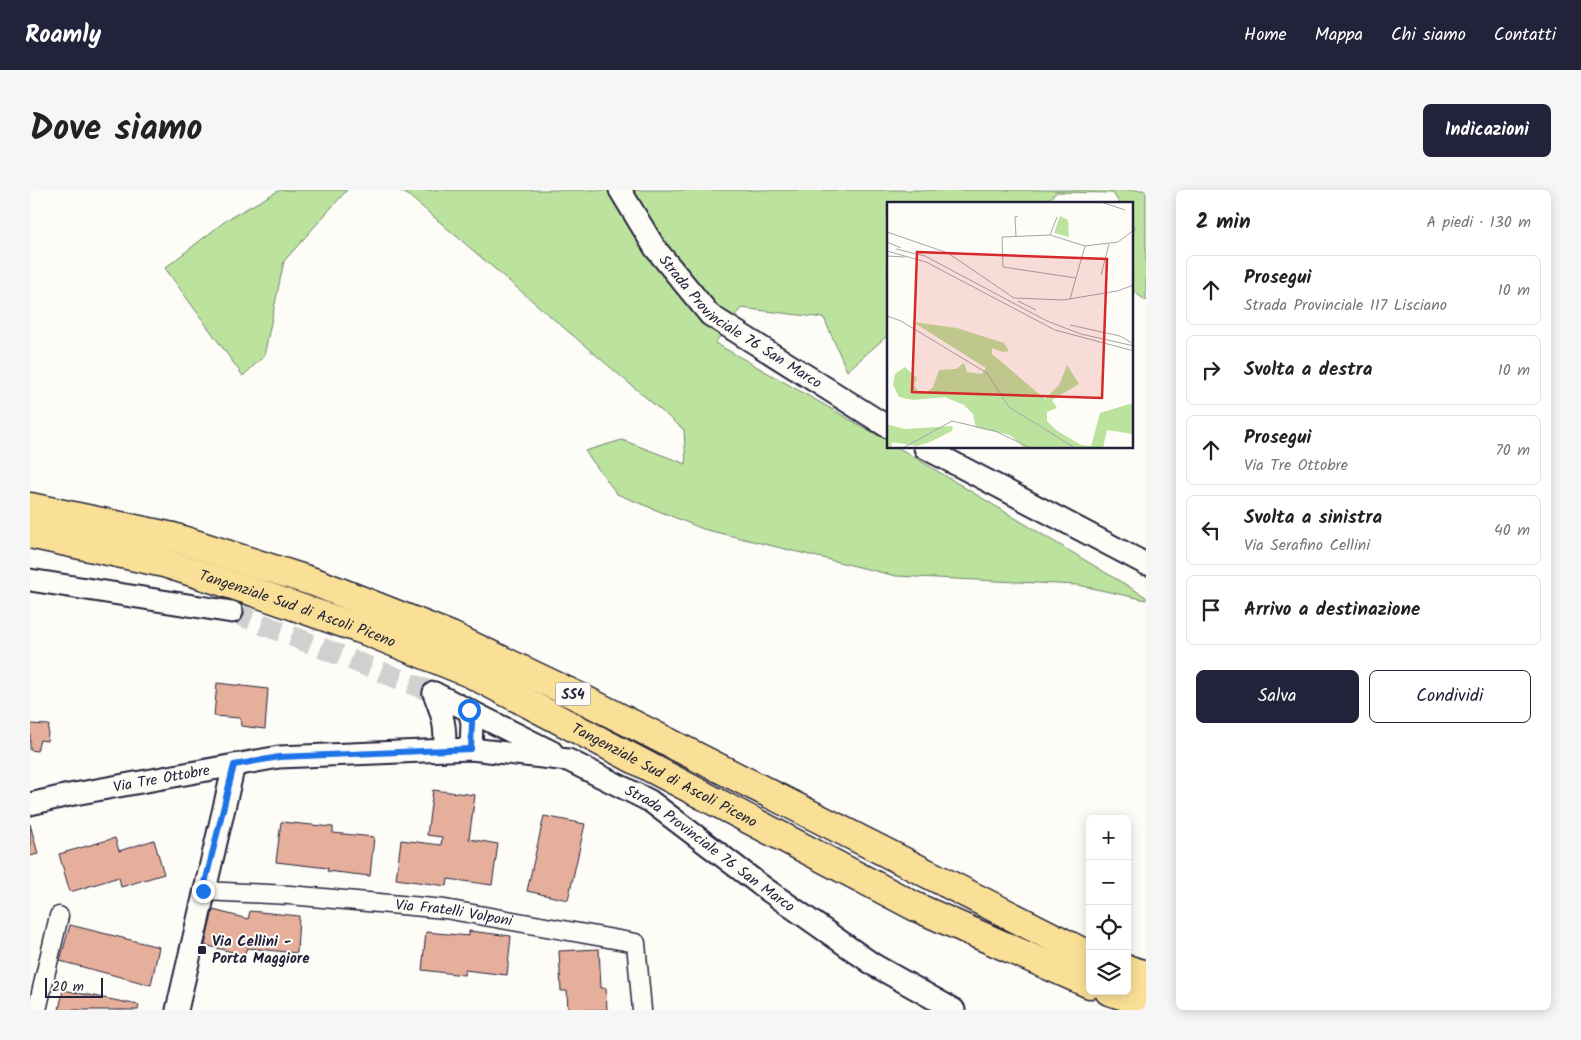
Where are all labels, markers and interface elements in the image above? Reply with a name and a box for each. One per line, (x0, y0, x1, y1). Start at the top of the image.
text: Roamly (25, 16, 101, 55)
text: Home (1244, 21, 1287, 50)
text: Mappa (1315, 21, 1363, 50)
text: Chi siamo (1391, 21, 1466, 50)
text: Contatti (1494, 21, 1556, 50)
text: Dove siamo (30, 102, 203, 158)
button: Indicazioni (1423, 104, 1551, 157)
inset map (887, 202, 1134, 449)
text: 2 min (1196, 206, 1251, 239)
text: A piedi · 130 m (1426, 210, 1531, 235)
street label: Strada Provinciale 76 San Marco (652, 250, 826, 396)
text: Prosegui (1244, 263, 1311, 293)
icon: ahead (1197, 276, 1225, 304)
text: 10 m (1498, 278, 1530, 303)
text: Strada Provinciale 117 Lisciano (1244, 293, 1447, 318)
text: Svolta a destra (1244, 355, 1372, 385)
icon: right (1197, 356, 1225, 384)
text: 10 m (1498, 358, 1530, 383)
text: Prosegui (1244, 423, 1311, 453)
icon: ahead (1197, 436, 1225, 464)
text: 70 m (1495, 438, 1530, 463)
text: Via Tre Ottobre (1244, 453, 1348, 478)
text: Svolta a sinistra (1244, 503, 1382, 533)
icon: left (1197, 516, 1225, 544)
text: 40 m (1494, 518, 1530, 543)
text: Via Serafino Cellini (1244, 533, 1370, 558)
street label: Tangenziale Sud di Ascoli Piceno (196, 564, 399, 655)
text: Arrivo a destinazione (1244, 595, 1420, 625)
icon: arrive (1197, 596, 1225, 624)
button: Salva (1196, 670, 1359, 723)
button: Condividi (1369, 670, 1531, 723)
road number: SS4 (556, 682, 590, 706)
route start (458, 699, 481, 722)
street label: Tangenziale Sud di Ascoli Piceno (567, 717, 761, 835)
street label: Via Tre Ottobre (111, 759, 212, 800)
street label: Strada Provinciale 76 San Marco (620, 779, 800, 919)
map controls (1086, 815, 1131, 995)
button: + (1086, 815, 1131, 860)
button: − (1086, 860, 1131, 905)
route end (192, 880, 215, 903)
street label: Via Fratelli Volponi (394, 894, 516, 934)
button: locate (1086, 905, 1131, 950)
place label: Via Cellini - Porta Maggiore (212, 930, 310, 971)
marker: Via Cellini - Porta Maggiore (196, 944, 208, 956)
button: layers (1086, 950, 1131, 995)
scale bar (45, 975, 102, 998)
text: 20 m (52, 976, 84, 998)

